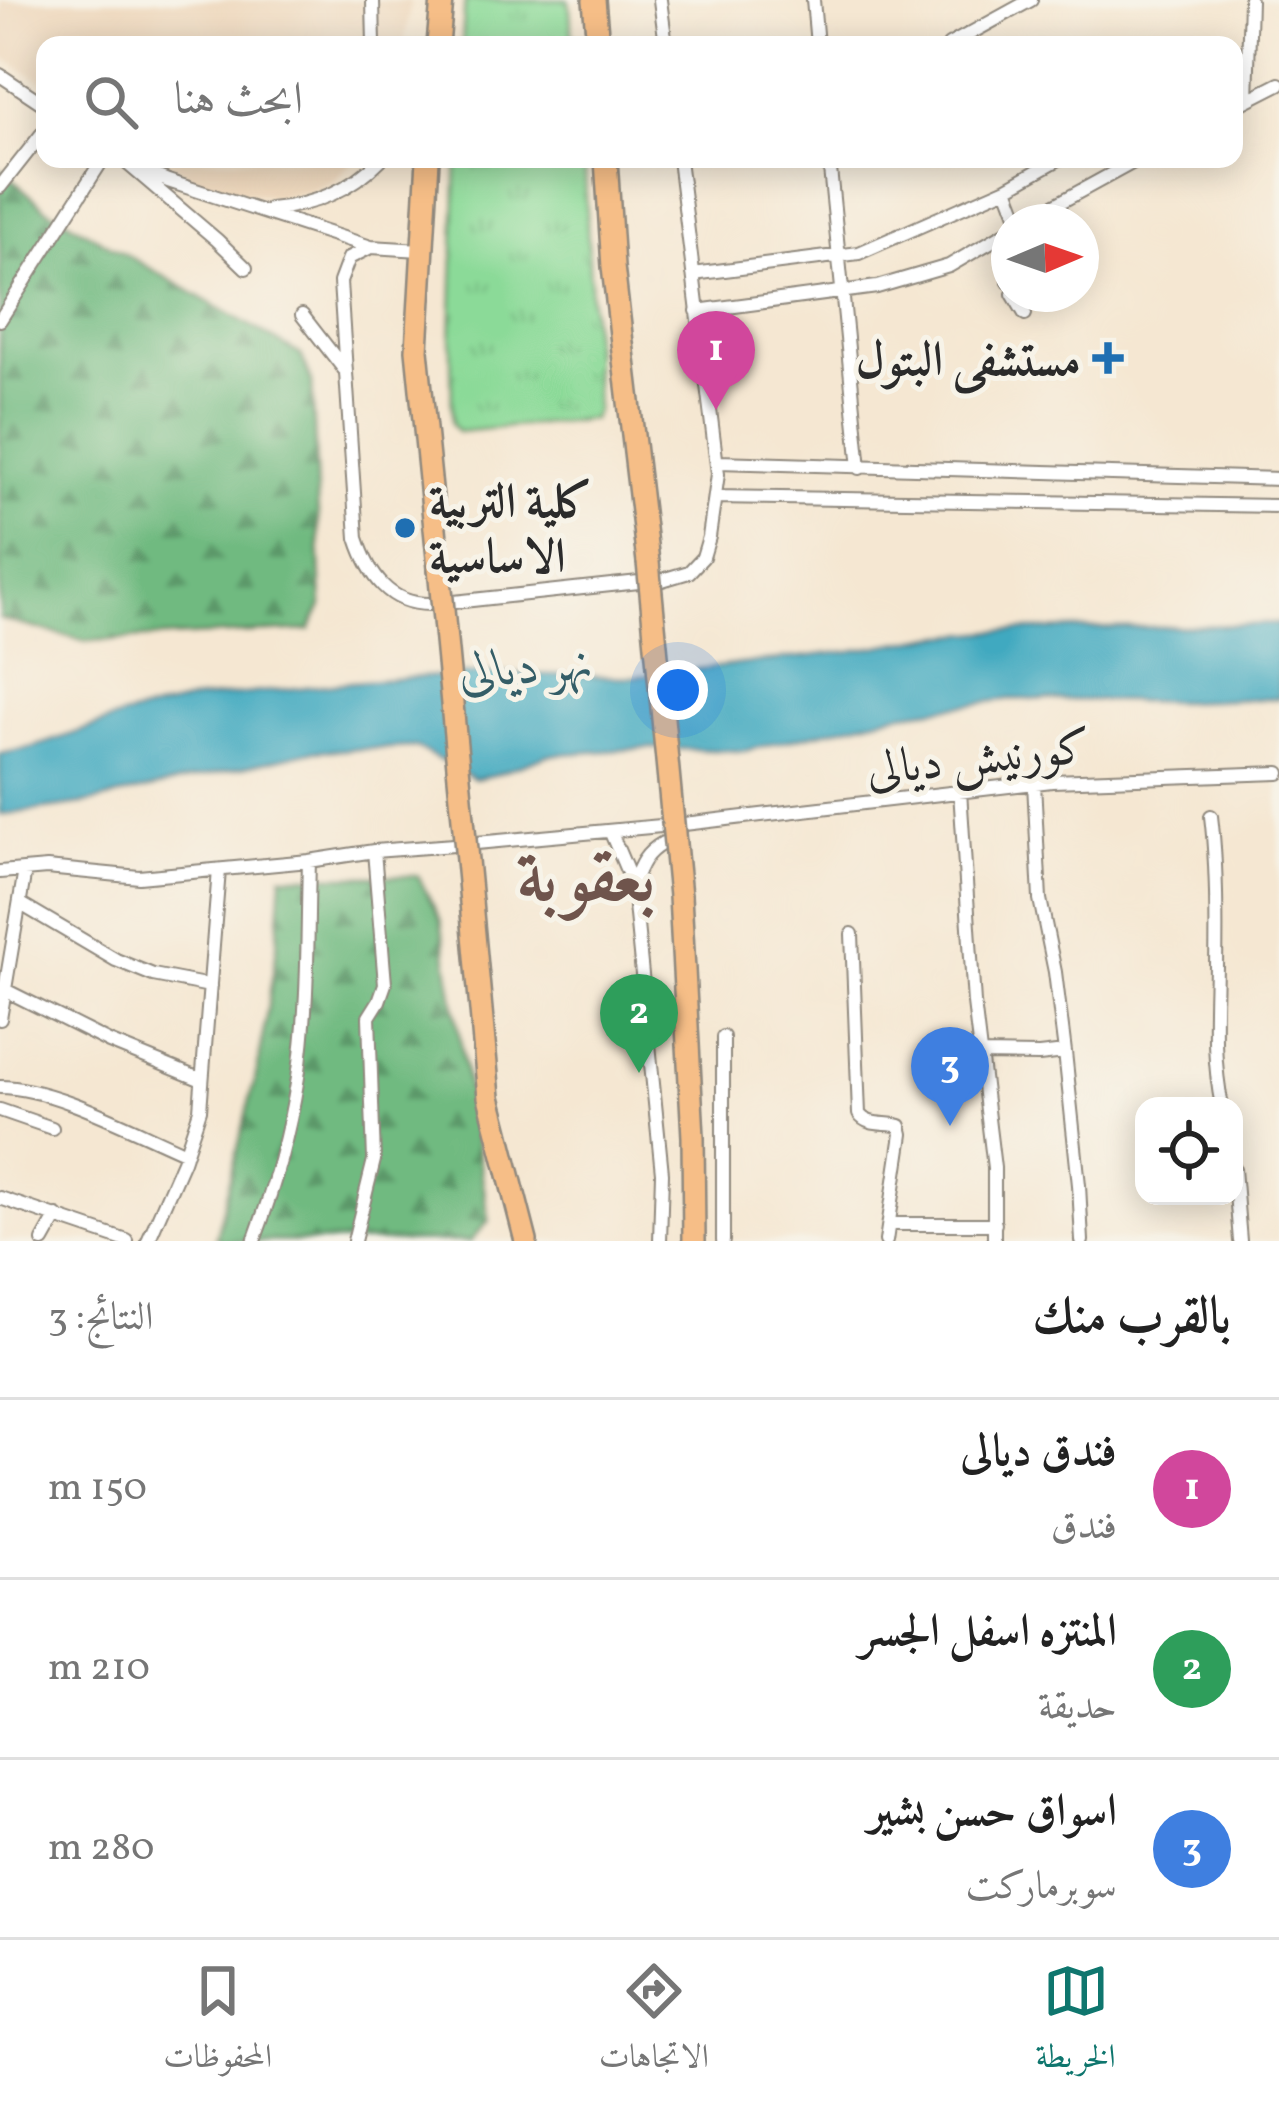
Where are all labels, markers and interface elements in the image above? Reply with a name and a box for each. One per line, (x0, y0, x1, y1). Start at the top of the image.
search box (36, 36, 1243, 168)
icon: search (78, 69, 144, 135)
text: ابحث هنا (174, 70, 303, 133)
north arrow (991, 204, 1099, 312)
pin: 1 (677, 311, 755, 410)
place label: مستشفى البتول (855, 329, 1081, 396)
marker: مستشفى البتول (1092, 342, 1124, 374)
place label: كلية التربية الاساسية (429, 471, 593, 593)
marker: كلية التربية الاساسية (392, 515, 418, 541)
water label: نهر ديالى (457, 629, 596, 710)
your location (648, 660, 708, 720)
street label: كورنيش ديالى (863, 715, 1094, 806)
district label: بعقوبة (516, 831, 656, 932)
pin: 2 (600, 974, 678, 1073)
pin: 3 (911, 1027, 989, 1126)
map controls (1135, 1097, 1243, 1205)
button: locate (1135, 1097, 1243, 1205)
text: بالقرب منك (1032, 1283, 1231, 1354)
text: النتائج: 3 (48, 1292, 154, 1346)
text: فندق ديالى (960, 1422, 1117, 1485)
text: 150 m (48, 1462, 147, 1516)
text: 1 (1184, 1462, 1200, 1516)
text: فندق (1051, 1501, 1117, 1555)
text: المنتزه اسفل الجسر (860, 1602, 1117, 1665)
text: 210 m (48, 1642, 150, 1696)
text: 2 (1182, 1642, 1202, 1696)
text: حديقة (1038, 1681, 1117, 1735)
text: اسواق حسن بشير (868, 1782, 1117, 1845)
text: 280 m (48, 1822, 155, 1876)
text: 3 (1182, 1822, 1202, 1876)
text: سوبرماركت (966, 1861, 1117, 1915)
tab: المحفوظات (163, 1958, 272, 2088)
tab: الاتجاهات (599, 1958, 709, 2088)
tab: الخريطة (1035, 1958, 1116, 2088)

